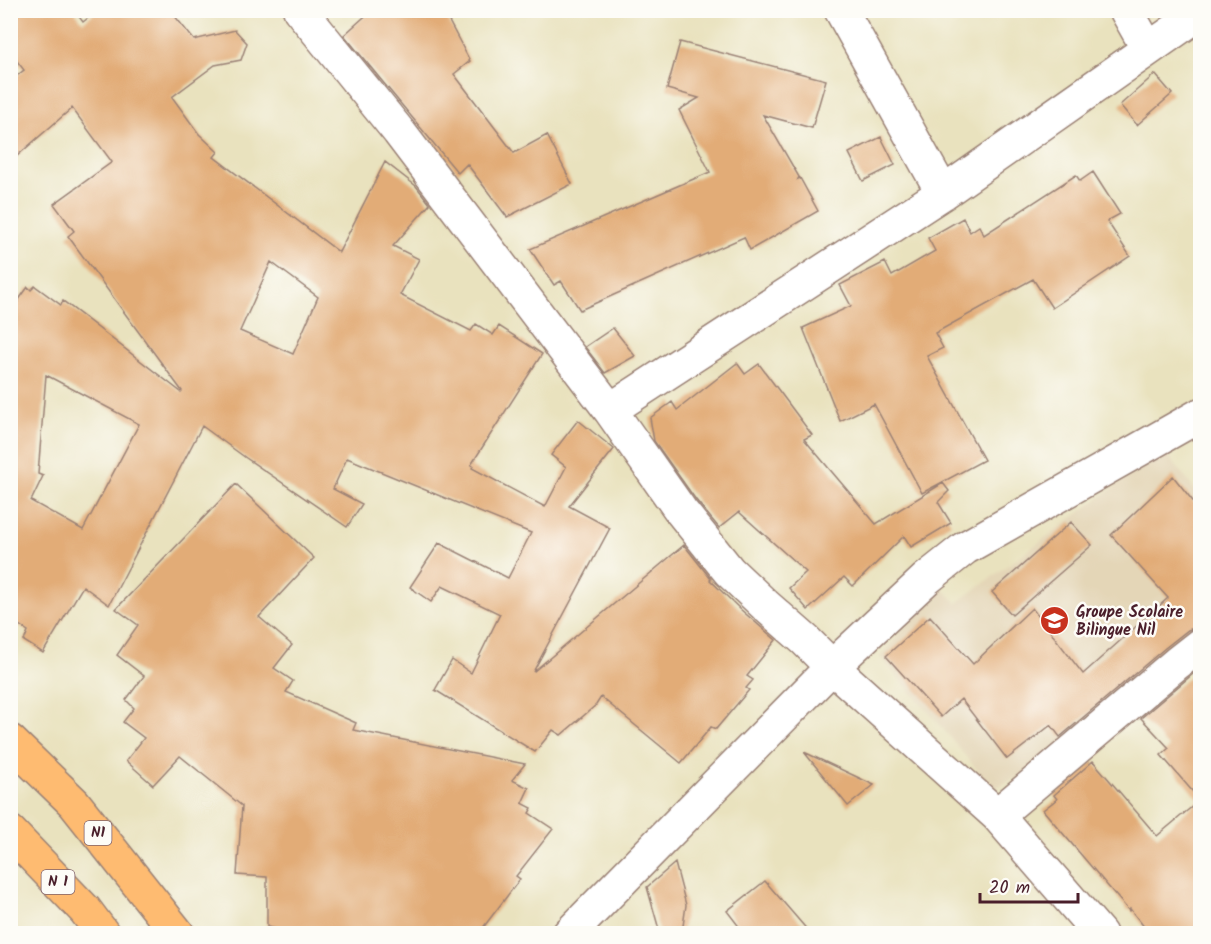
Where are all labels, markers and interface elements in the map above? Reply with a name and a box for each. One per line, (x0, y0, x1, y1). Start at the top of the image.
place label: Groupe Scolaire Bilingue Nil (1076, 600, 1183, 643)
school or university icon: Groupe Scolaire Bilingue Nil (1039, 605, 1071, 637)
road number: N1 (84, 821, 112, 845)
scale bar (980, 866, 1078, 904)
road number: N 1 (42, 870, 74, 894)
text: 20 m (989, 874, 1030, 903)

